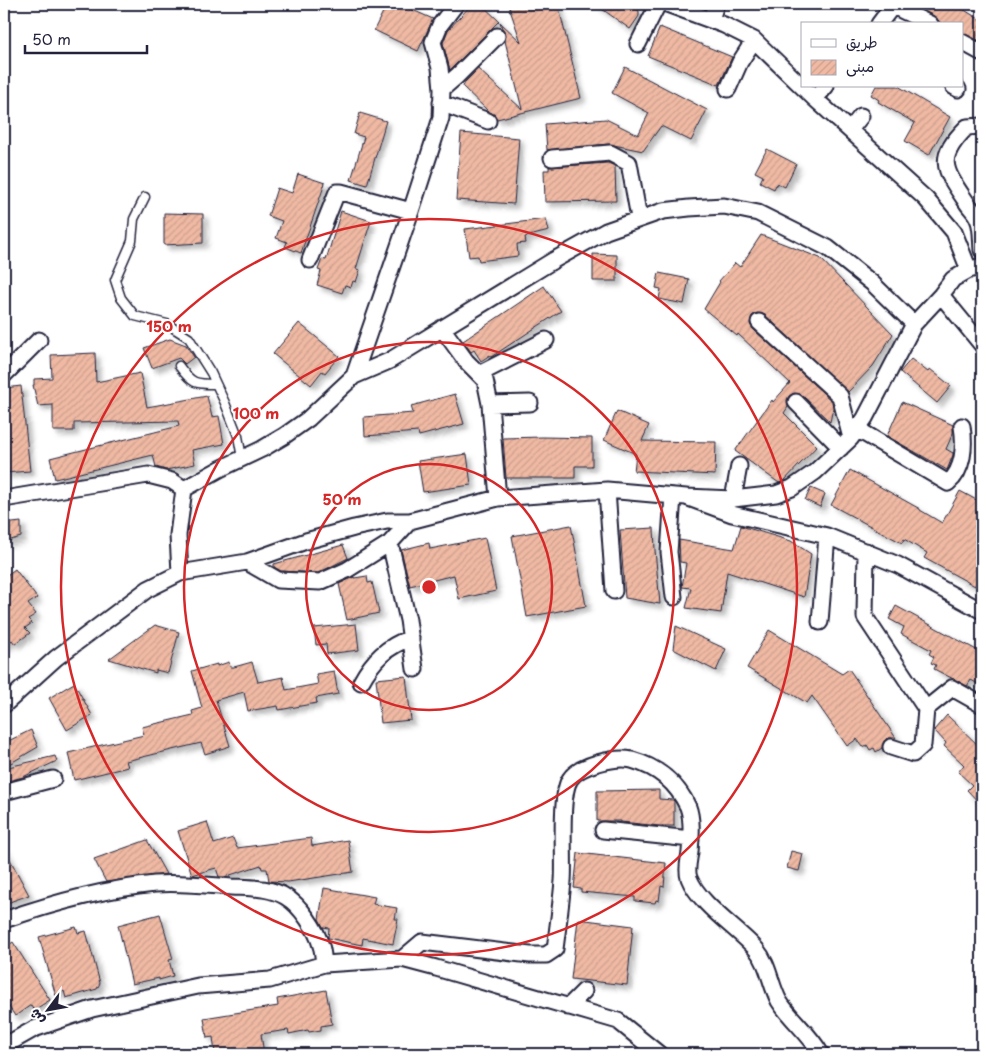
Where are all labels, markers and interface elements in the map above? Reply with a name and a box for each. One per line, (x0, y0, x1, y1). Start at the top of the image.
scale bar (25, 22, 148, 54)
legend (801, 22, 964, 88)
text: 50 m (32, 27, 71, 50)
text: طريق (846, 30, 878, 53)
text: مبنى (846, 54, 874, 77)
text: 150 m (146, 314, 192, 337)
text: 100 m (233, 401, 279, 424)
text: 50 m (323, 487, 361, 510)
centre of rings (420, 578, 438, 596)
north arrow (22, 986, 72, 1036)
text: ش (24, 1005, 50, 1029)

